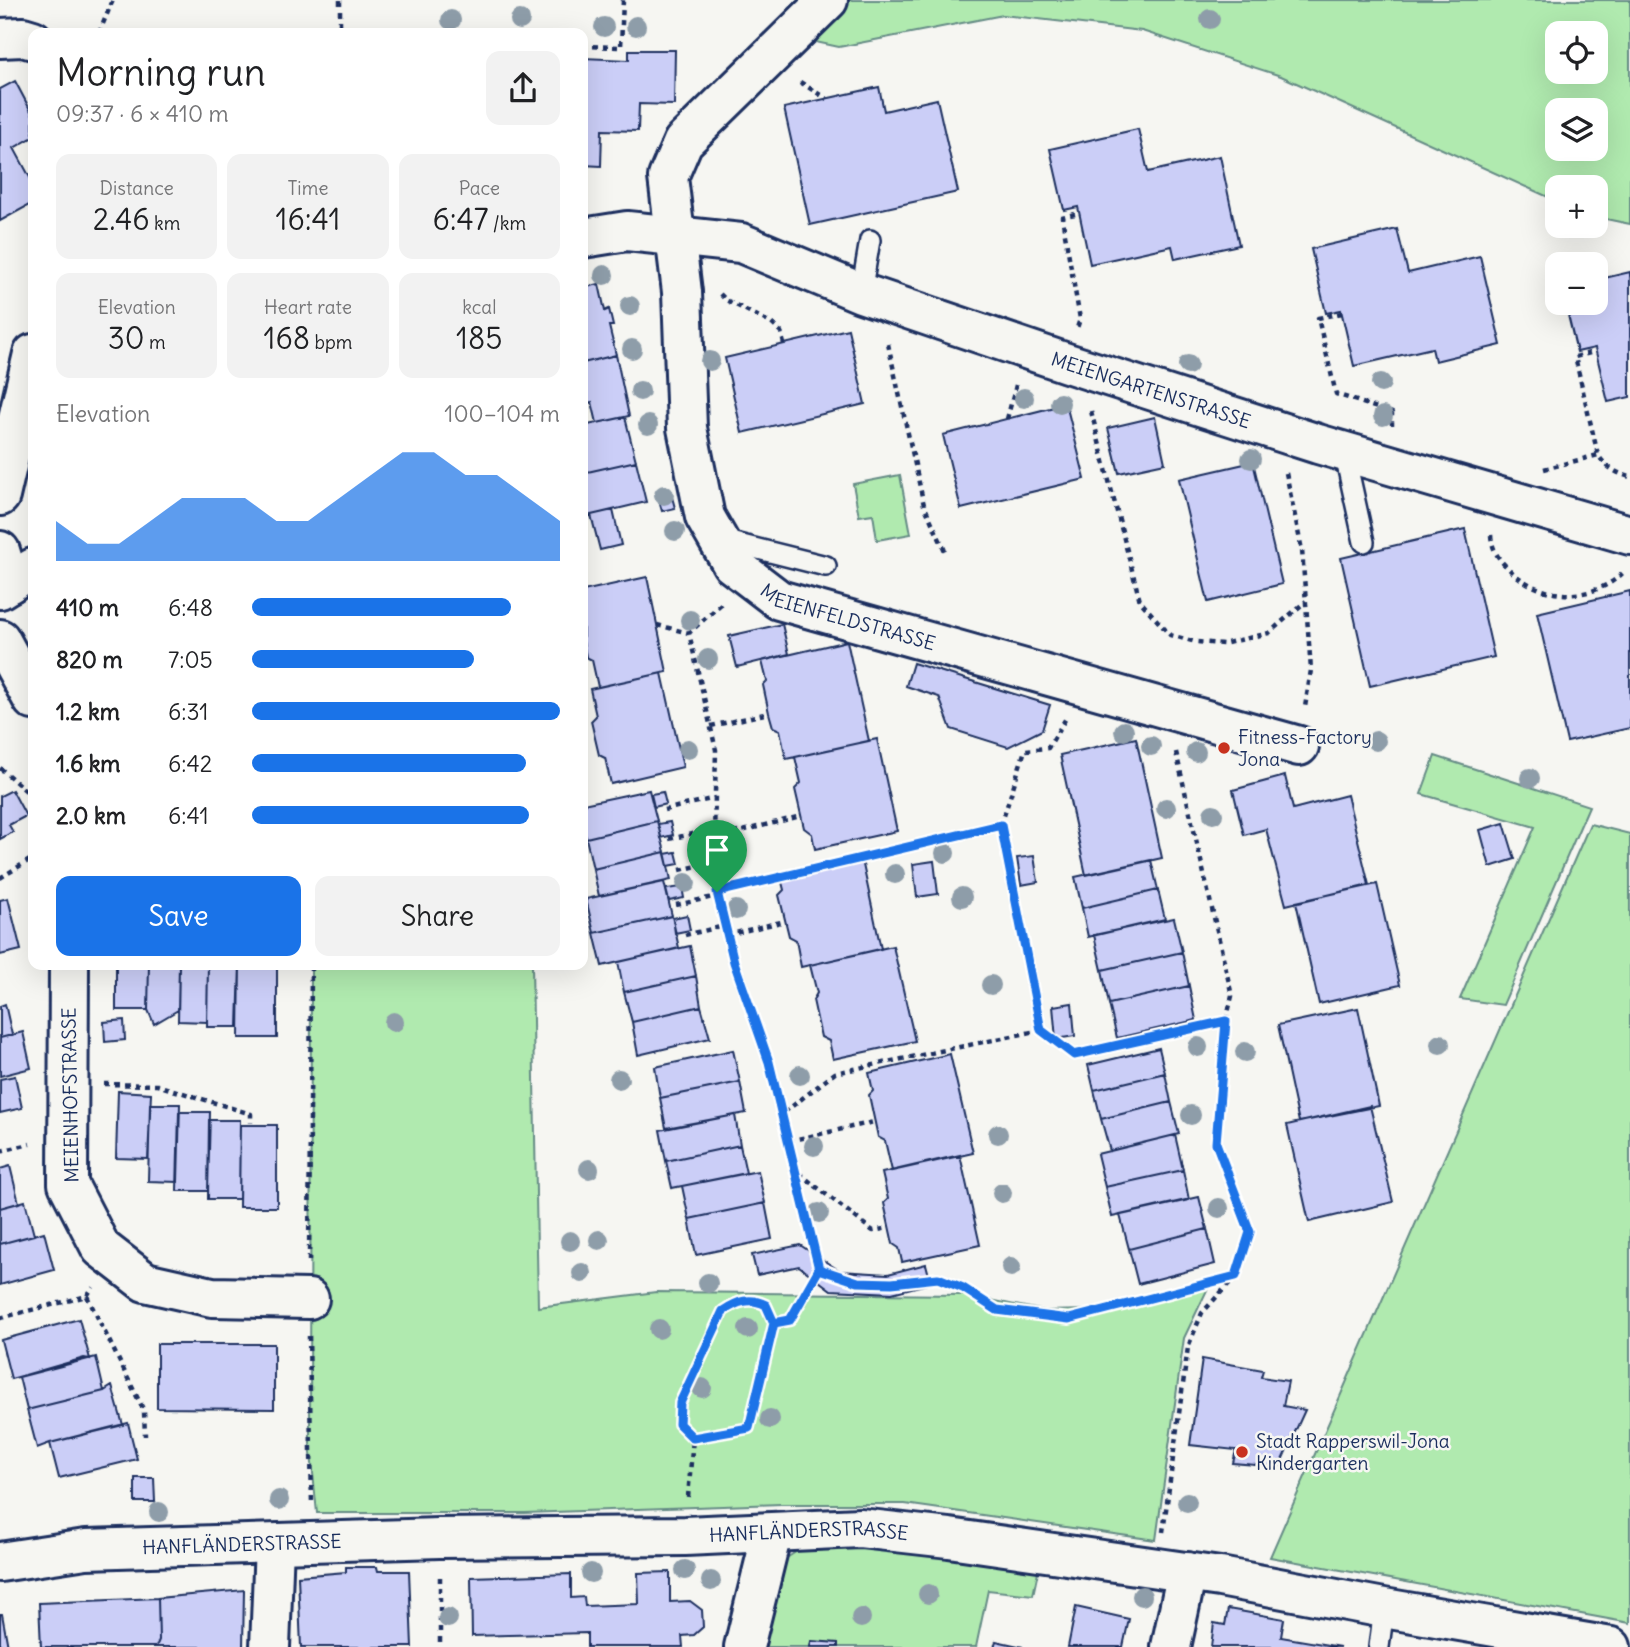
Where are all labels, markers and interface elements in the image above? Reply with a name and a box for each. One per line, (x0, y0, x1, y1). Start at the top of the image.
map controls (1545, 21, 1608, 315)
button: locate (1545, 21, 1608, 84)
text: Morning run (56, 49, 266, 96)
button: share (486, 51, 560, 125)
button: layers (1545, 98, 1608, 161)
text: 09:37 · 6 × 410 m (56, 99, 229, 128)
button: + (1545, 175, 1608, 238)
text: Distance (100, 176, 174, 200)
text: Time (287, 176, 329, 200)
text: Pace (459, 176, 500, 200)
text: 2.46 (93, 200, 150, 238)
text: 16:41 (276, 200, 340, 238)
text: 6:47 (433, 200, 488, 238)
text: km (150, 211, 180, 235)
text: /km (488, 211, 526, 235)
button: − (1545, 252, 1608, 315)
text: Elevation (98, 295, 176, 319)
text: Heart rate (264, 295, 352, 319)
text: kcal (462, 295, 496, 319)
text: 30 (108, 319, 144, 357)
text: 168 (263, 319, 310, 357)
text: 185 (456, 319, 503, 357)
text: m (144, 330, 166, 354)
text: bpm (310, 330, 353, 354)
street label: MEIENGARTENSTRASSE (1048, 347, 1254, 434)
text: Elevation (56, 399, 150, 428)
text: 100–104 m (444, 399, 560, 428)
street label: MEIENFELDSTRASSE (756, 578, 938, 655)
text: 410 m (56, 593, 119, 622)
text: 6:48 (168, 593, 213, 622)
text: 820 m (56, 645, 123, 674)
text: 7:05 (168, 645, 213, 674)
text: 1.2 km (56, 697, 120, 726)
text: 6:31 (168, 697, 208, 726)
place label: Fitness-Factory Jona (1238, 725, 1372, 771)
marker: Fitness-Factory Jona (1216, 740, 1232, 756)
text: 1.6 km (56, 749, 121, 778)
text: 6:42 (168, 749, 212, 778)
text: 2.0 km (56, 801, 126, 830)
text: 6:41 (168, 801, 209, 830)
pin (687, 820, 747, 892)
icon: arrive (698, 831, 736, 869)
button: Save (56, 876, 301, 956)
button: Share (315, 876, 560, 956)
street label: MEIENHOFSTRASSE (56, 1007, 84, 1183)
place label: Stadt Rapperswil-Jona Kindergarten (1256, 1429, 1450, 1475)
marker: Stadt Rapperswil-Jona Kindergarten (1234, 1444, 1250, 1460)
street label: HANFLÄNDERSTRASSE (709, 1516, 909, 1547)
street label: HANFLÄNDERSTRASSE (142, 1529, 342, 1559)

